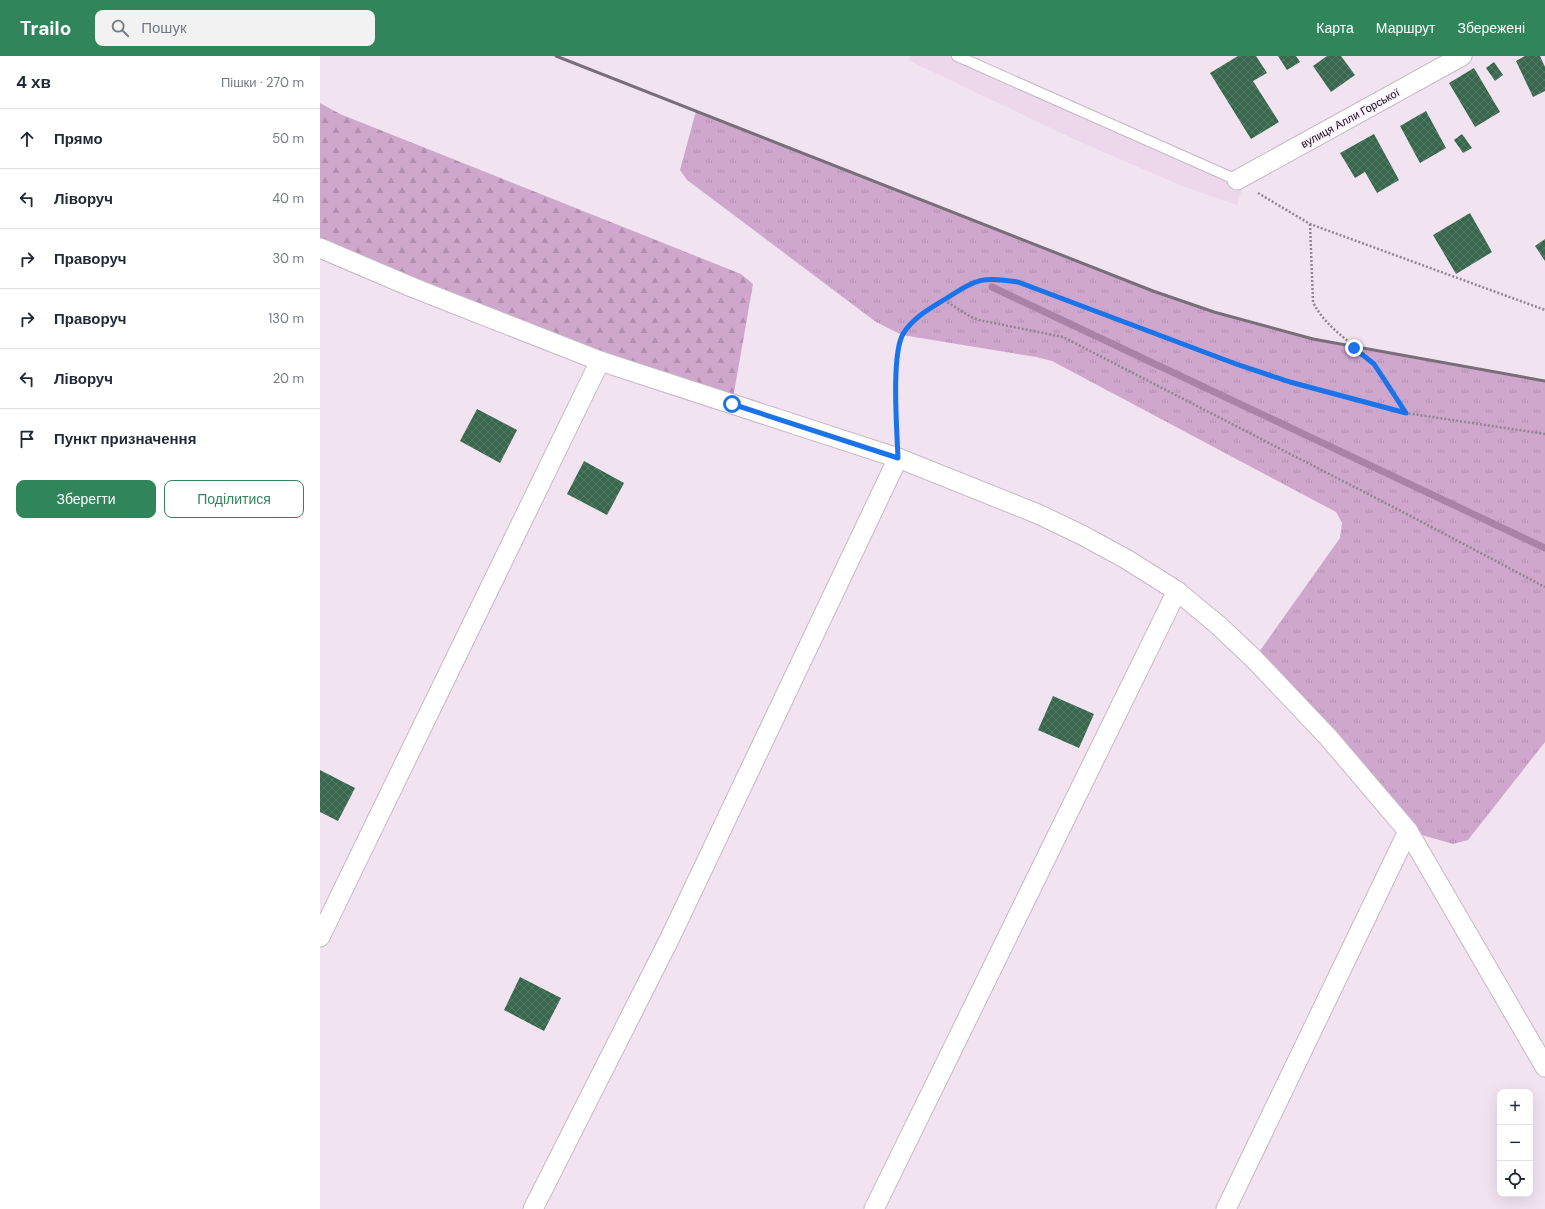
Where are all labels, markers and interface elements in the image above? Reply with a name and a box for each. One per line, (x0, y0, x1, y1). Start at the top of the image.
search box (95, 10, 375, 46)
text: Trailo (20, 16, 71, 41)
icon: search (109, 17, 131, 39)
text: Пошук (141, 18, 186, 38)
text: Карта (1316, 19, 1354, 37)
text: Маршрут (1376, 19, 1435, 37)
text: Збережені (1457, 19, 1525, 37)
text: 4 хв (16, 71, 51, 93)
text: Пішки · 270 m (221, 74, 304, 91)
street label: вулиця Алли Горської (1298, 85, 1402, 151)
icon: ahead (16, 128, 38, 150)
text: Прямо (54, 129, 103, 149)
text: 50 m (272, 130, 304, 147)
icon: left (16, 188, 38, 210)
text: Ліворуч (54, 189, 113, 209)
text: 40 m (272, 190, 304, 207)
icon: right (16, 248, 38, 270)
text: Праворуч (54, 249, 127, 269)
text: 30 m (272, 250, 304, 267)
icon: right (16, 308, 38, 330)
text: Праворуч (54, 309, 127, 329)
text: 130 m (268, 310, 304, 327)
route end (1345, 339, 1363, 357)
icon: left (16, 368, 38, 390)
text: Ліворуч (54, 369, 113, 389)
text: 20 m (273, 370, 304, 387)
route start (723, 395, 741, 413)
icon: arrive (16, 428, 38, 450)
text: Пункт призначення (54, 429, 196, 449)
button: Зберегти (16, 480, 156, 518)
button: Поділитися (164, 480, 304, 518)
map controls (1497, 1089, 1533, 1197)
button: + (1497, 1089, 1533, 1125)
button: − (1497, 1125, 1533, 1161)
button: locate (1497, 1161, 1533, 1197)

